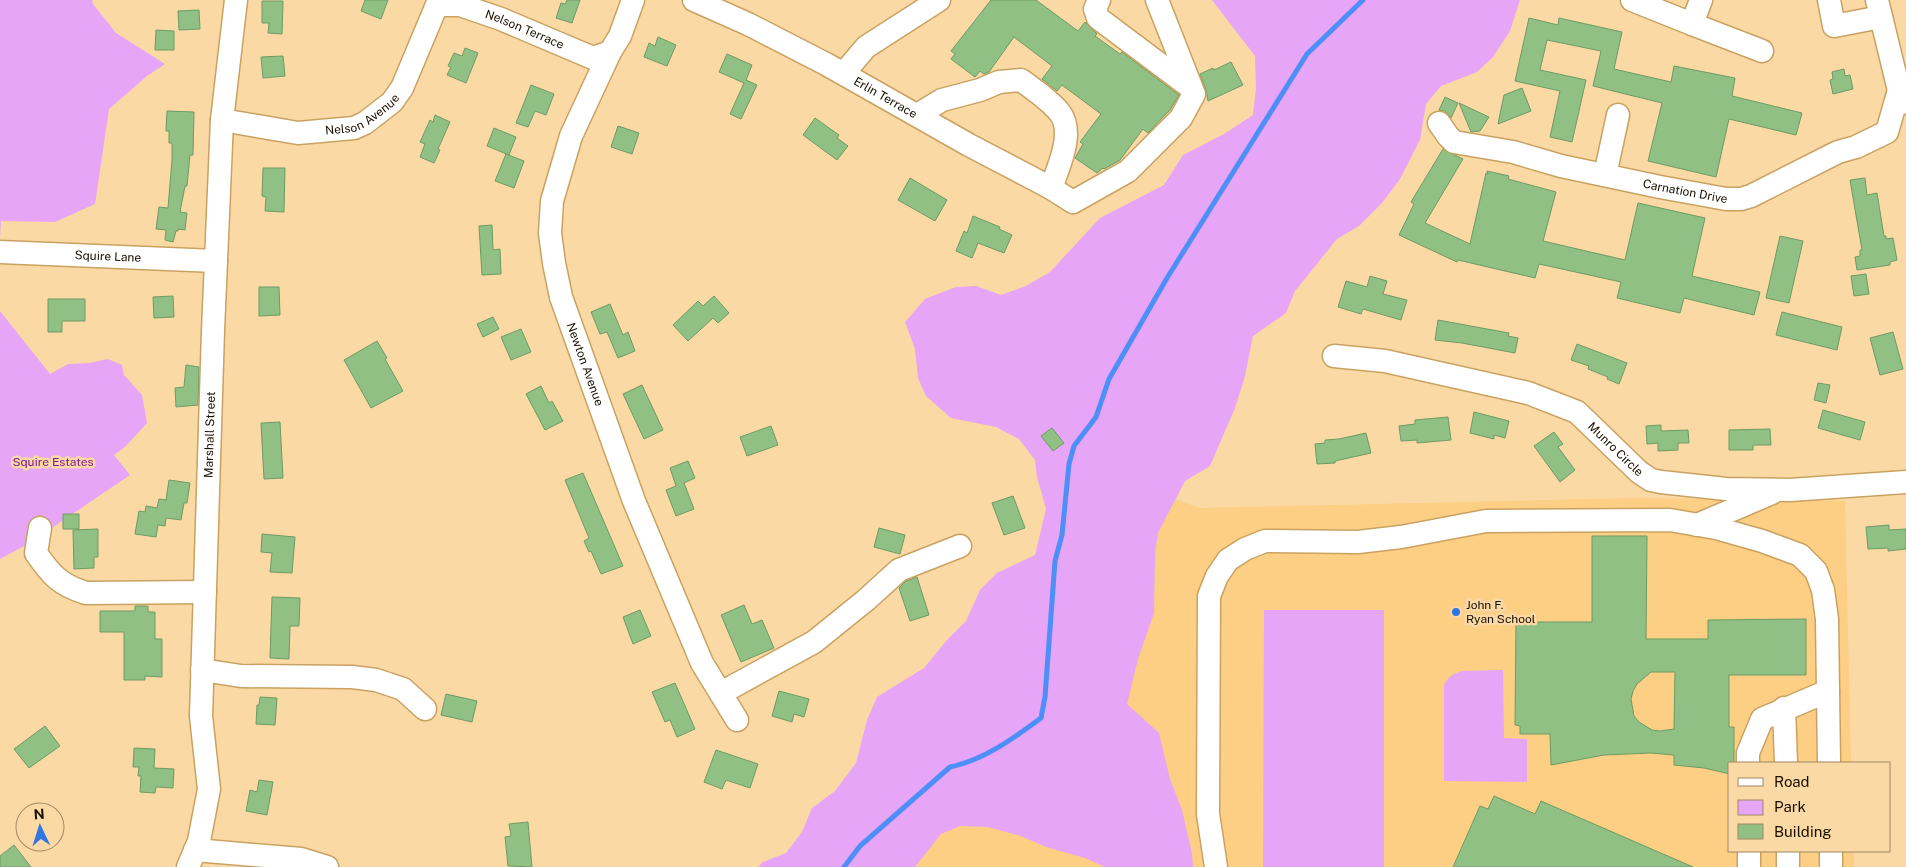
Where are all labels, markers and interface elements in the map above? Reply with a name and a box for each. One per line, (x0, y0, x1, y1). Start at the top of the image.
street label: Nelson Terrace (483, 7, 566, 52)
street label: Erlin Terrace (851, 74, 920, 121)
street label: Nelson Avenue (325, 91, 402, 138)
street label: Carnation Drive (1642, 177, 1729, 206)
street label: Squire Lane (74, 248, 142, 265)
street label: Newton Avenue (564, 321, 606, 408)
street label: Marshall Street (201, 391, 218, 478)
street label: Munro Circle (1585, 419, 1646, 479)
park label: Squire Estates (12, 455, 94, 469)
place label: John F. Ryan School (1466, 598, 1536, 626)
marker: John F. Ryan School (1450, 606, 1462, 618)
legend (1728, 762, 1891, 852)
text: Road (1774, 773, 1810, 790)
text: Park (1774, 798, 1806, 815)
north arrow (15, 802, 65, 852)
text: N (33, 806, 45, 822)
text: Building (1774, 823, 1832, 840)

